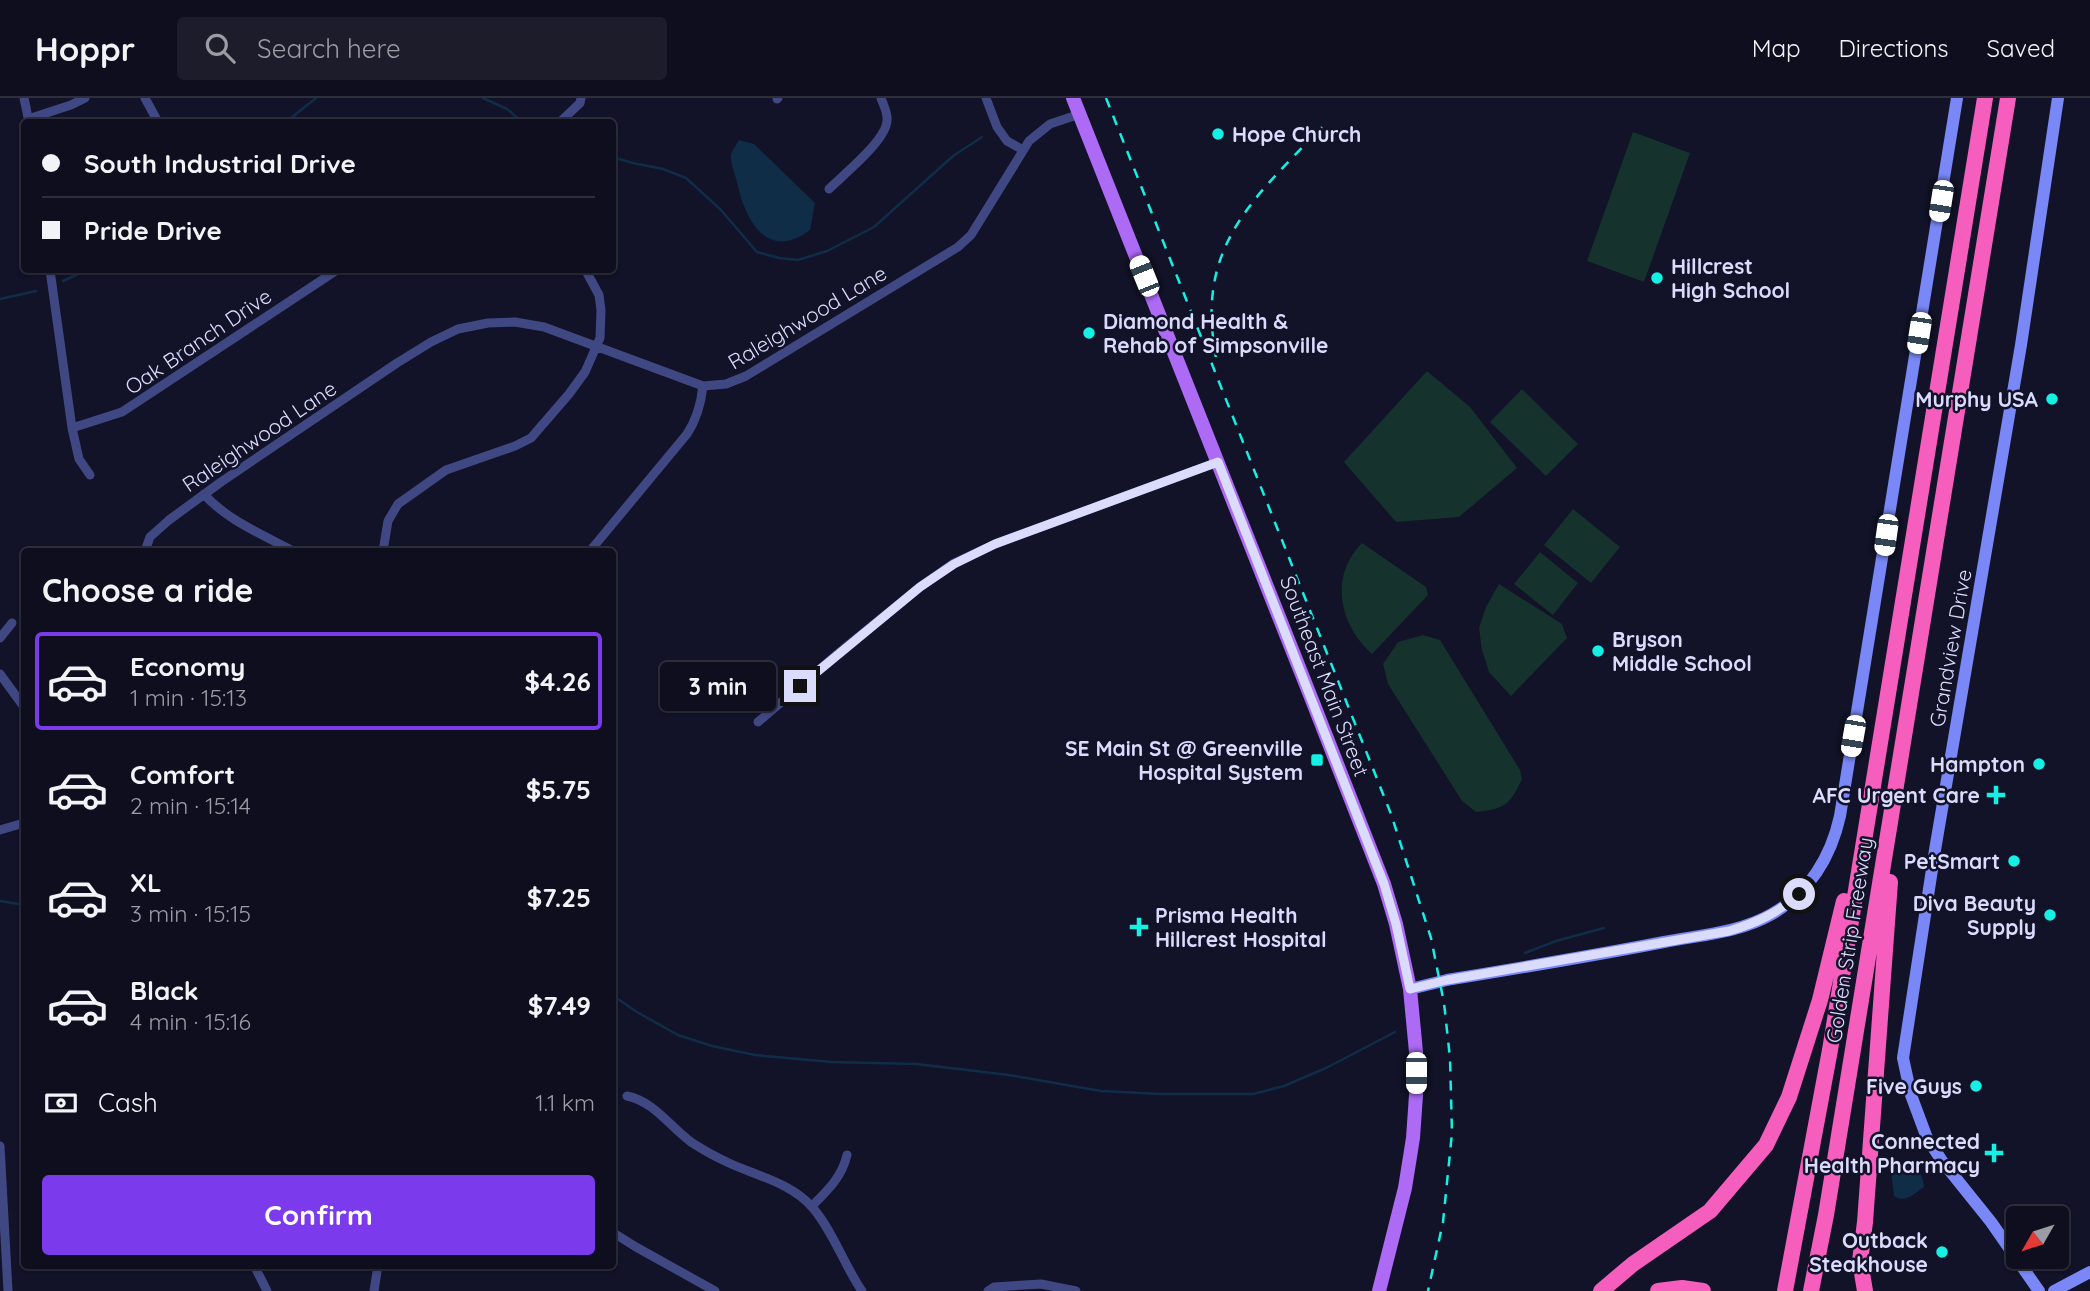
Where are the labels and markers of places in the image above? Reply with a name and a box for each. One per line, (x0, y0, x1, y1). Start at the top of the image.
place label: Hope Church (1232, 121, 1361, 147)
marker: Hope Church (1210, 126, 1226, 142)
place label: Hillcrest High School (1671, 253, 1790, 303)
marker: Hillcrest High School (1649, 270, 1665, 286)
place label: Diamond Health & Rehab of Simpsonville (1103, 308, 1328, 358)
marker: Diamond Health & Rehab of Simpsonville (1081, 325, 1097, 341)
place label: Murphy USA (1915, 386, 2039, 412)
marker: Murphy USA (2044, 391, 2060, 407)
place label: Bryson Middle School (1612, 626, 1752, 676)
marker: Bryson Middle School (1590, 643, 1606, 659)
place label: SE Main St @ Greenville Hospital System (1065, 735, 1303, 785)
place label: Hampton (1930, 751, 2025, 777)
marker: SE Main St @ Greenville Hospital System (1309, 752, 1325, 768)
marker: Hampton (2031, 756, 2047, 772)
place label: AFC Urgent Care (1813, 782, 1980, 808)
marker: AFC Urgent Care (1986, 785, 2006, 805)
place label: PetSmart (1904, 848, 2000, 874)
marker: PetSmart (2006, 853, 2022, 869)
place label: Diva Beauty Supply (1913, 890, 2036, 940)
place label: Prisma Health Hillcrest Hospital (1155, 902, 1327, 952)
marker: Diva Beauty Supply (2042, 907, 2058, 923)
marker: Prisma Health Hillcrest Hospital (1129, 917, 1149, 937)
place label: Five Guys (1866, 1073, 1962, 1099)
marker: Five Guys (1968, 1078, 1984, 1094)
place label: Connected Health Pharmacy (1804, 1128, 1980, 1178)
marker: Connected Health Pharmacy (1986, 1145, 2002, 1161)
place label: Outback Steakhouse (1809, 1227, 1928, 1277)
marker: Outback Steakhouse (1934, 1244, 1950, 1260)

